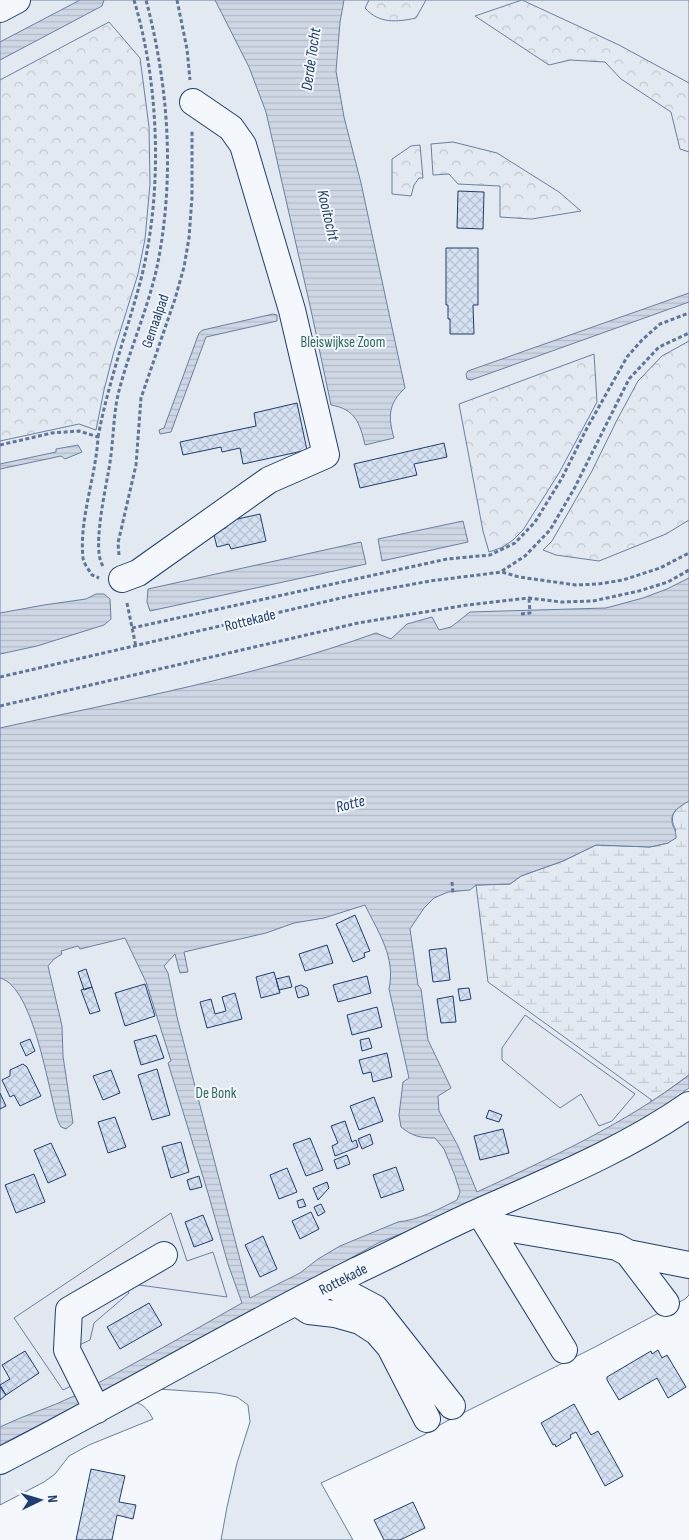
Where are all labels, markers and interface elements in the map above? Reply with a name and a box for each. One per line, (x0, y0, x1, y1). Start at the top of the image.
water label: Derde Tocht (298, 25, 325, 92)
water label: Kooitocht (312, 188, 343, 244)
street label: Gemaalpad (137, 292, 174, 351)
park label: Bleiswijkse Zoom (301, 333, 385, 352)
street label: Rottekade (223, 605, 278, 636)
water label: Rotte (334, 791, 367, 817)
park label: De Bonk (196, 1084, 237, 1103)
street label: Rottekade (316, 1259, 371, 1300)
north arrow (15, 1475, 65, 1525)
text: N (44, 1494, 61, 1503)

